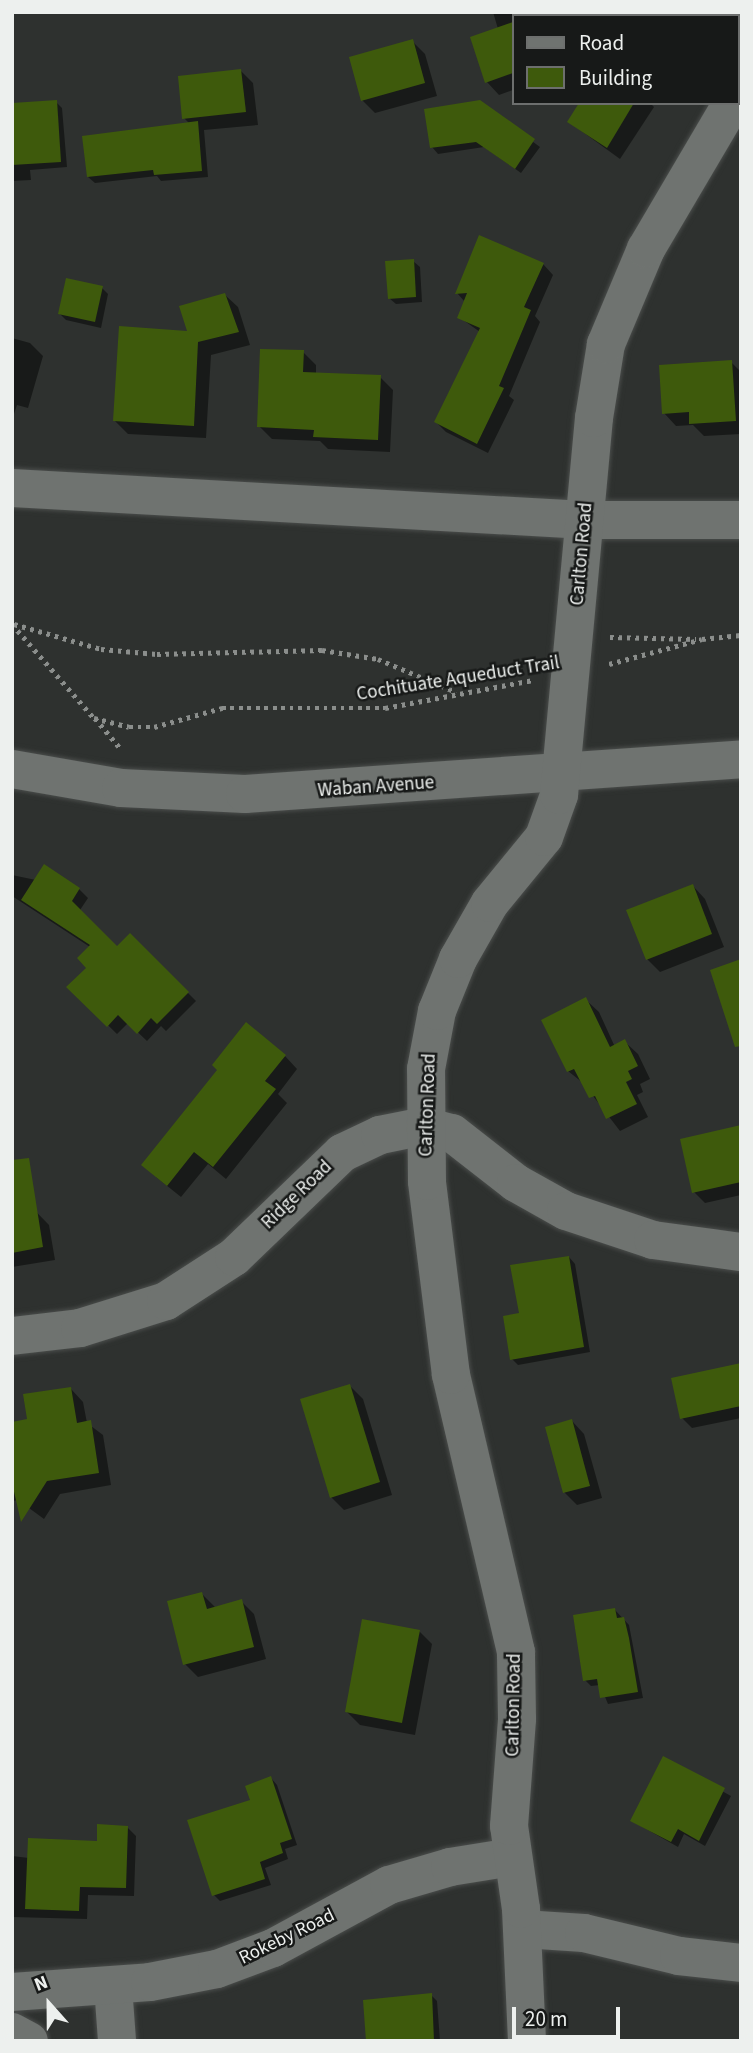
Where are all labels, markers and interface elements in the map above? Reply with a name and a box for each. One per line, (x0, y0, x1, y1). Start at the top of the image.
legend (512, 14, 739, 105)
text: Road (579, 28, 624, 58)
text: Building (579, 63, 652, 93)
street label: Carlton Road (566, 502, 598, 606)
street label: Cochituate Aqueduct Trail (355, 652, 561, 706)
street label: Waban Avenue (317, 772, 435, 802)
street label: Carlton Road (415, 1053, 441, 1157)
street label: Ridge Road (257, 1156, 337, 1234)
street label: Carlton Road (502, 1653, 526, 1757)
street label: Rokeby Road (236, 1904, 338, 1970)
north arrow (14, 1969, 84, 2039)
text: N (31, 1969, 52, 1999)
scale bar (515, 1994, 624, 2038)
text: 20 m (525, 2004, 567, 2034)

